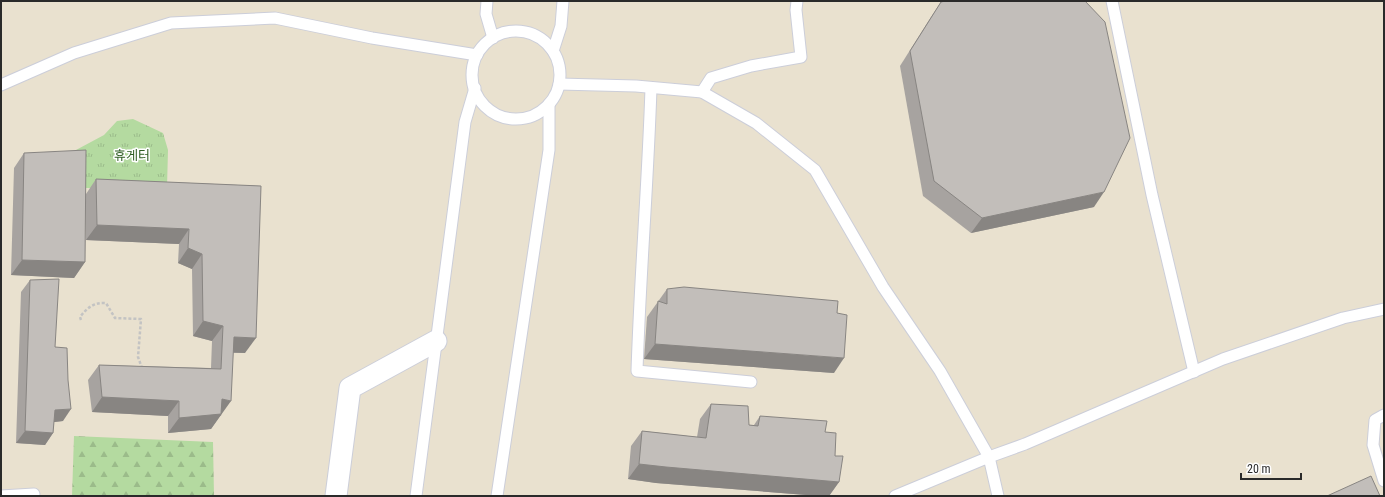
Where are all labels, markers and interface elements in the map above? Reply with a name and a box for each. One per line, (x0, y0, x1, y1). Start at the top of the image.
park label: 휴게터 (114, 148, 150, 163)
scale bar (1241, 455, 1301, 481)
text: 20 m (1247, 462, 1271, 476)

